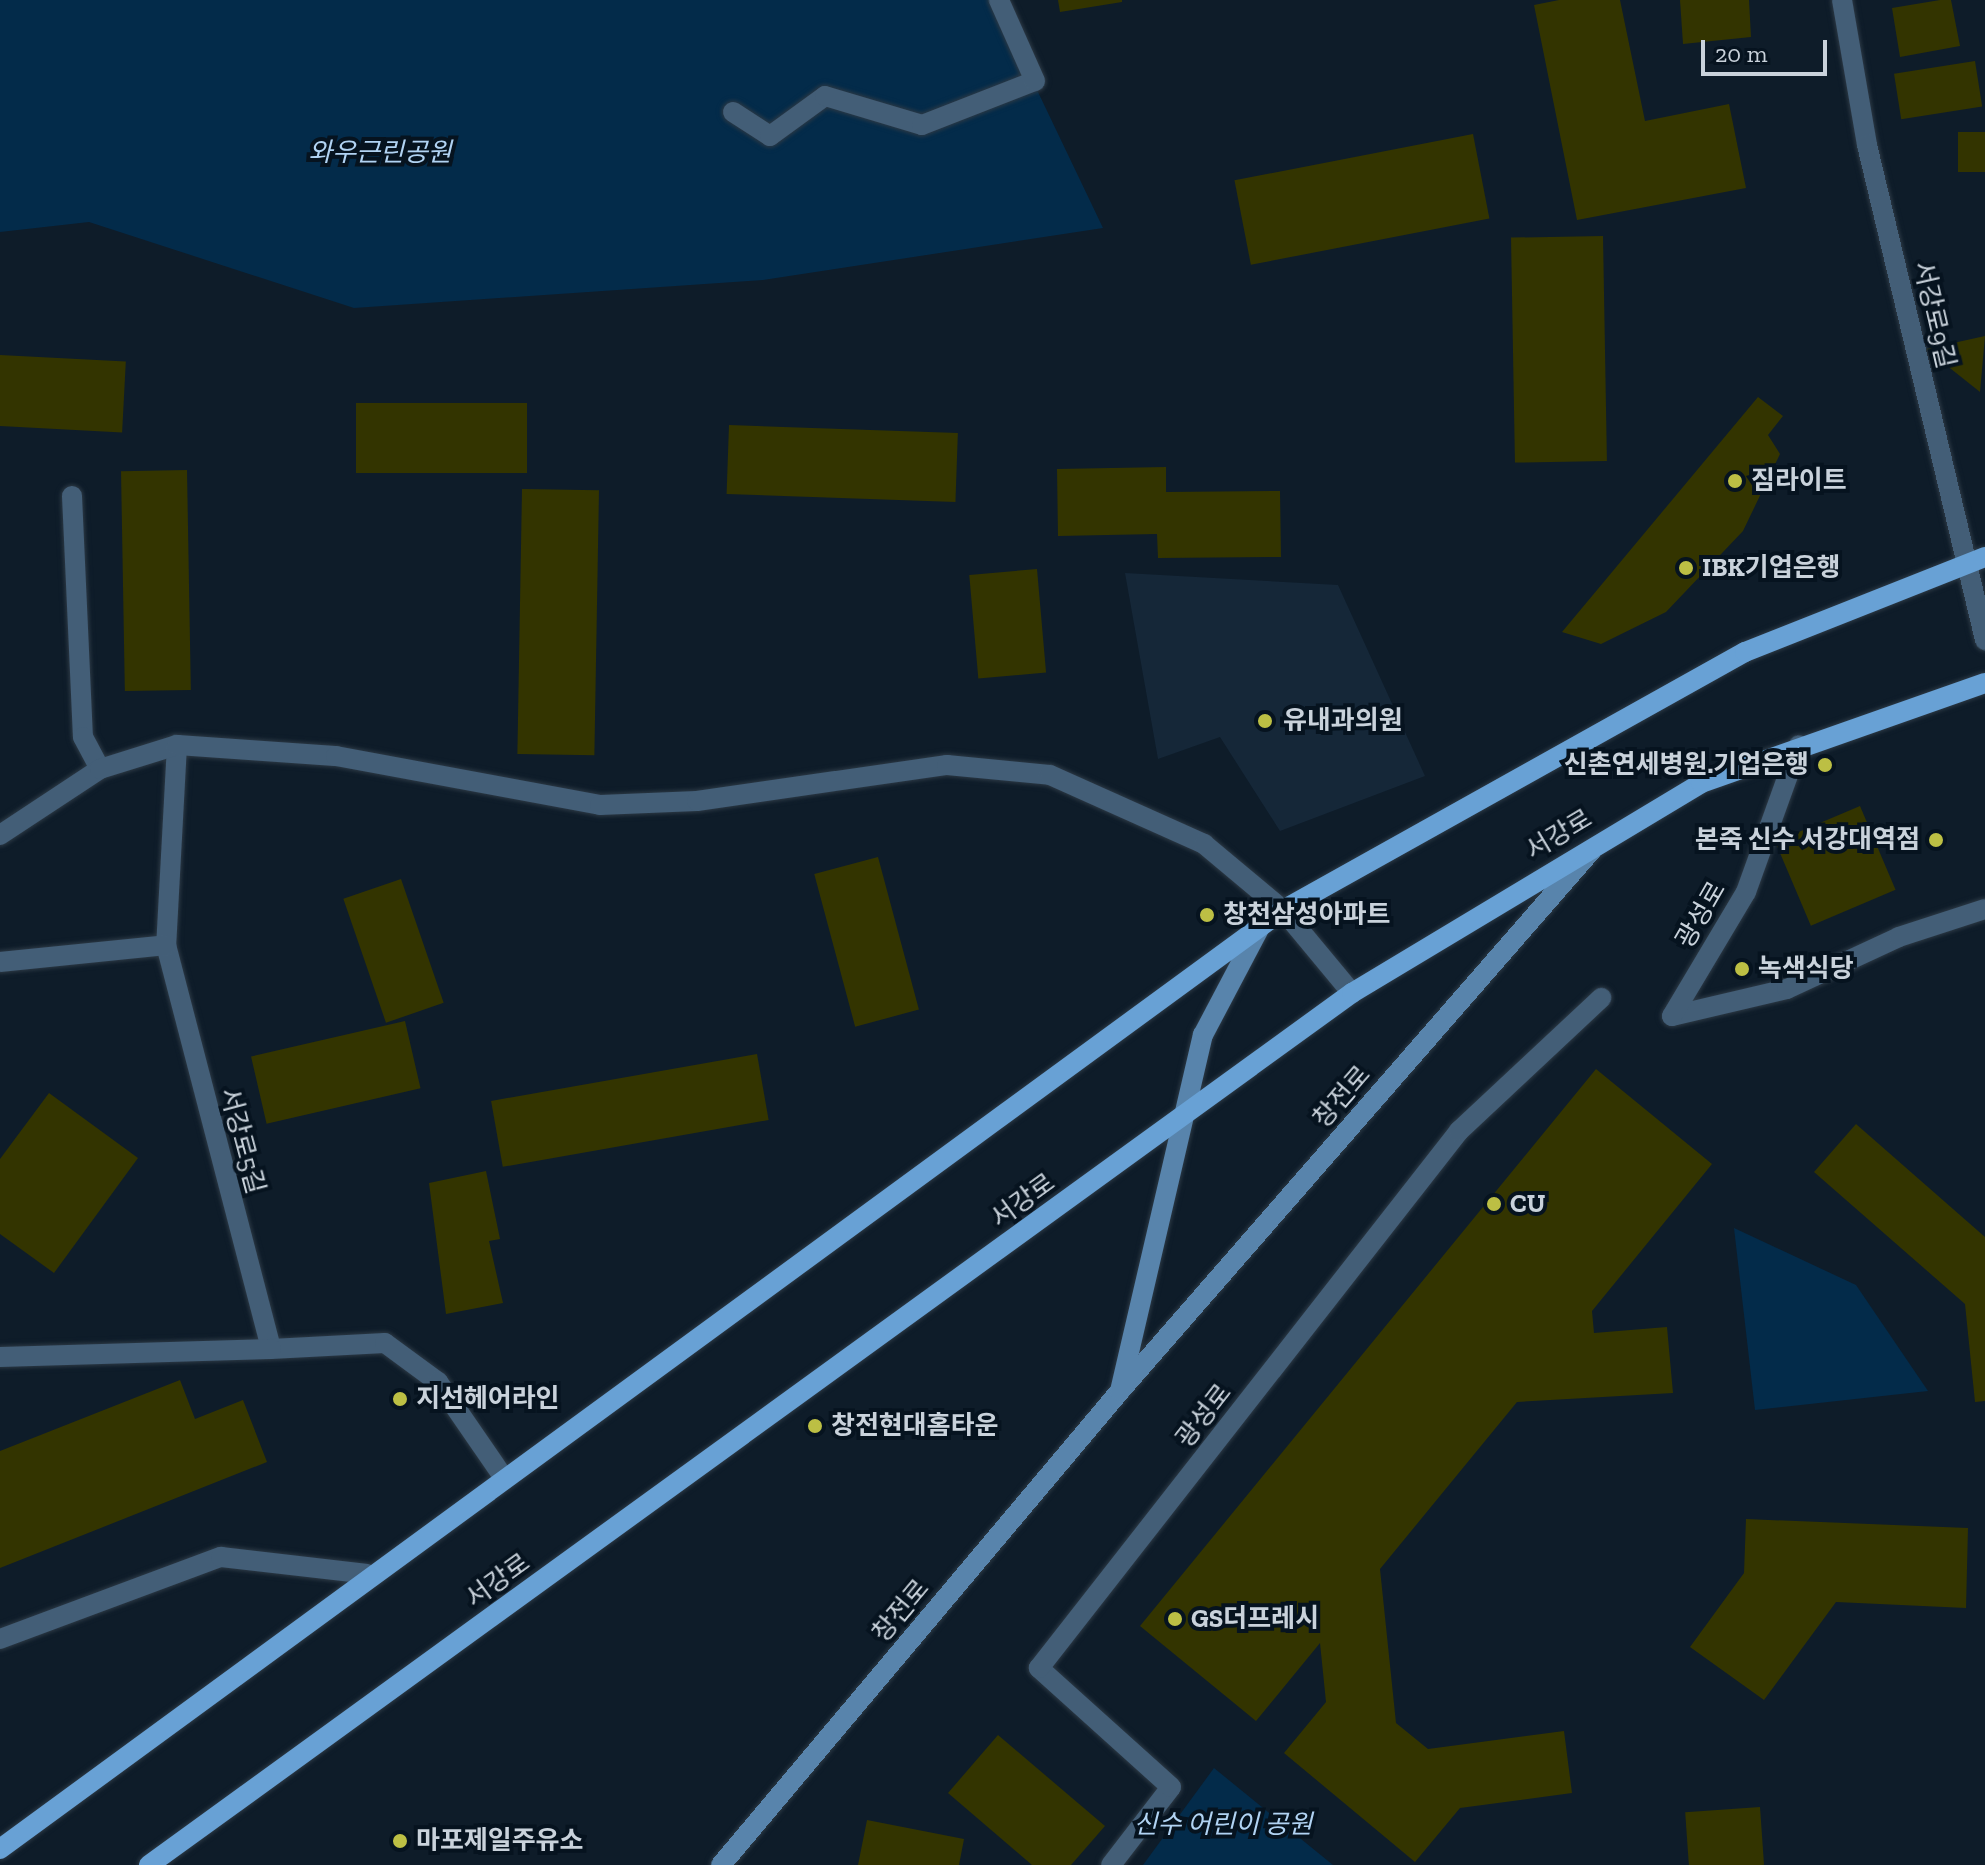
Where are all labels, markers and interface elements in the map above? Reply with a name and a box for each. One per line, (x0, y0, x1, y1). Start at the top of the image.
scale bar (1705, 24, 1831, 74)
text: 20 m (1715, 39, 1767, 68)
park label: 와우근린공원 (308, 137, 452, 169)
street label: 서강로9길 (1906, 258, 1962, 372)
place label: 짐라이트 (1751, 465, 1847, 497)
marker: 짐라이트 (1726, 472, 1744, 490)
place label: IBK기업은행 (1702, 552, 1841, 584)
marker: IBK기업은행 (1677, 559, 1695, 577)
place label: 유내과의원 (1283, 705, 1403, 737)
marker: 유내과의원 (1254, 710, 1276, 732)
place label: 신촌연세병원.기업은행 (1564, 749, 1809, 781)
marker: 신촌연세병원.기업은행 (1816, 756, 1834, 774)
street label: 서강로 (1520, 803, 1598, 867)
place label: 본죽 신수 서강대역점 (1695, 824, 1920, 856)
marker: 본죽 신수 서강대역점 (1927, 831, 1945, 849)
street label: 광성로 (1670, 876, 1732, 954)
place label: 창천삼성아파트 (1223, 899, 1390, 931)
marker: 창천삼성아파트 (1198, 906, 1216, 924)
place label: 녹색식당 (1758, 953, 1854, 985)
marker: 녹색식당 (1733, 960, 1751, 978)
street label: 창전로 (1307, 1060, 1377, 1134)
street label: 서강로5길 (213, 1084, 271, 1198)
street label: 서강로 (985, 1167, 1061, 1235)
place label: CU (1510, 1188, 1545, 1220)
marker: CU (1485, 1195, 1503, 1213)
street label: 광성로 (1170, 1378, 1238, 1454)
place label: 지선헤어라인 (416, 1383, 560, 1415)
marker: 지선헤어라인 (391, 1390, 409, 1408)
place label: 창전현대홈타운 (831, 1410, 998, 1442)
marker: 창전현대홈타운 (806, 1417, 824, 1435)
street label: 서강로 (460, 1547, 536, 1615)
street label: 창전로 (866, 1573, 936, 1649)
place label: GS더프레시 (1191, 1603, 1319, 1635)
marker: GS더프레시 (1166, 1610, 1184, 1628)
park label: 신수 어린이 공원 (1134, 1809, 1312, 1841)
place label: 마포제일주유소 (416, 1825, 583, 1857)
marker: 마포제일주유소 (391, 1832, 409, 1850)

